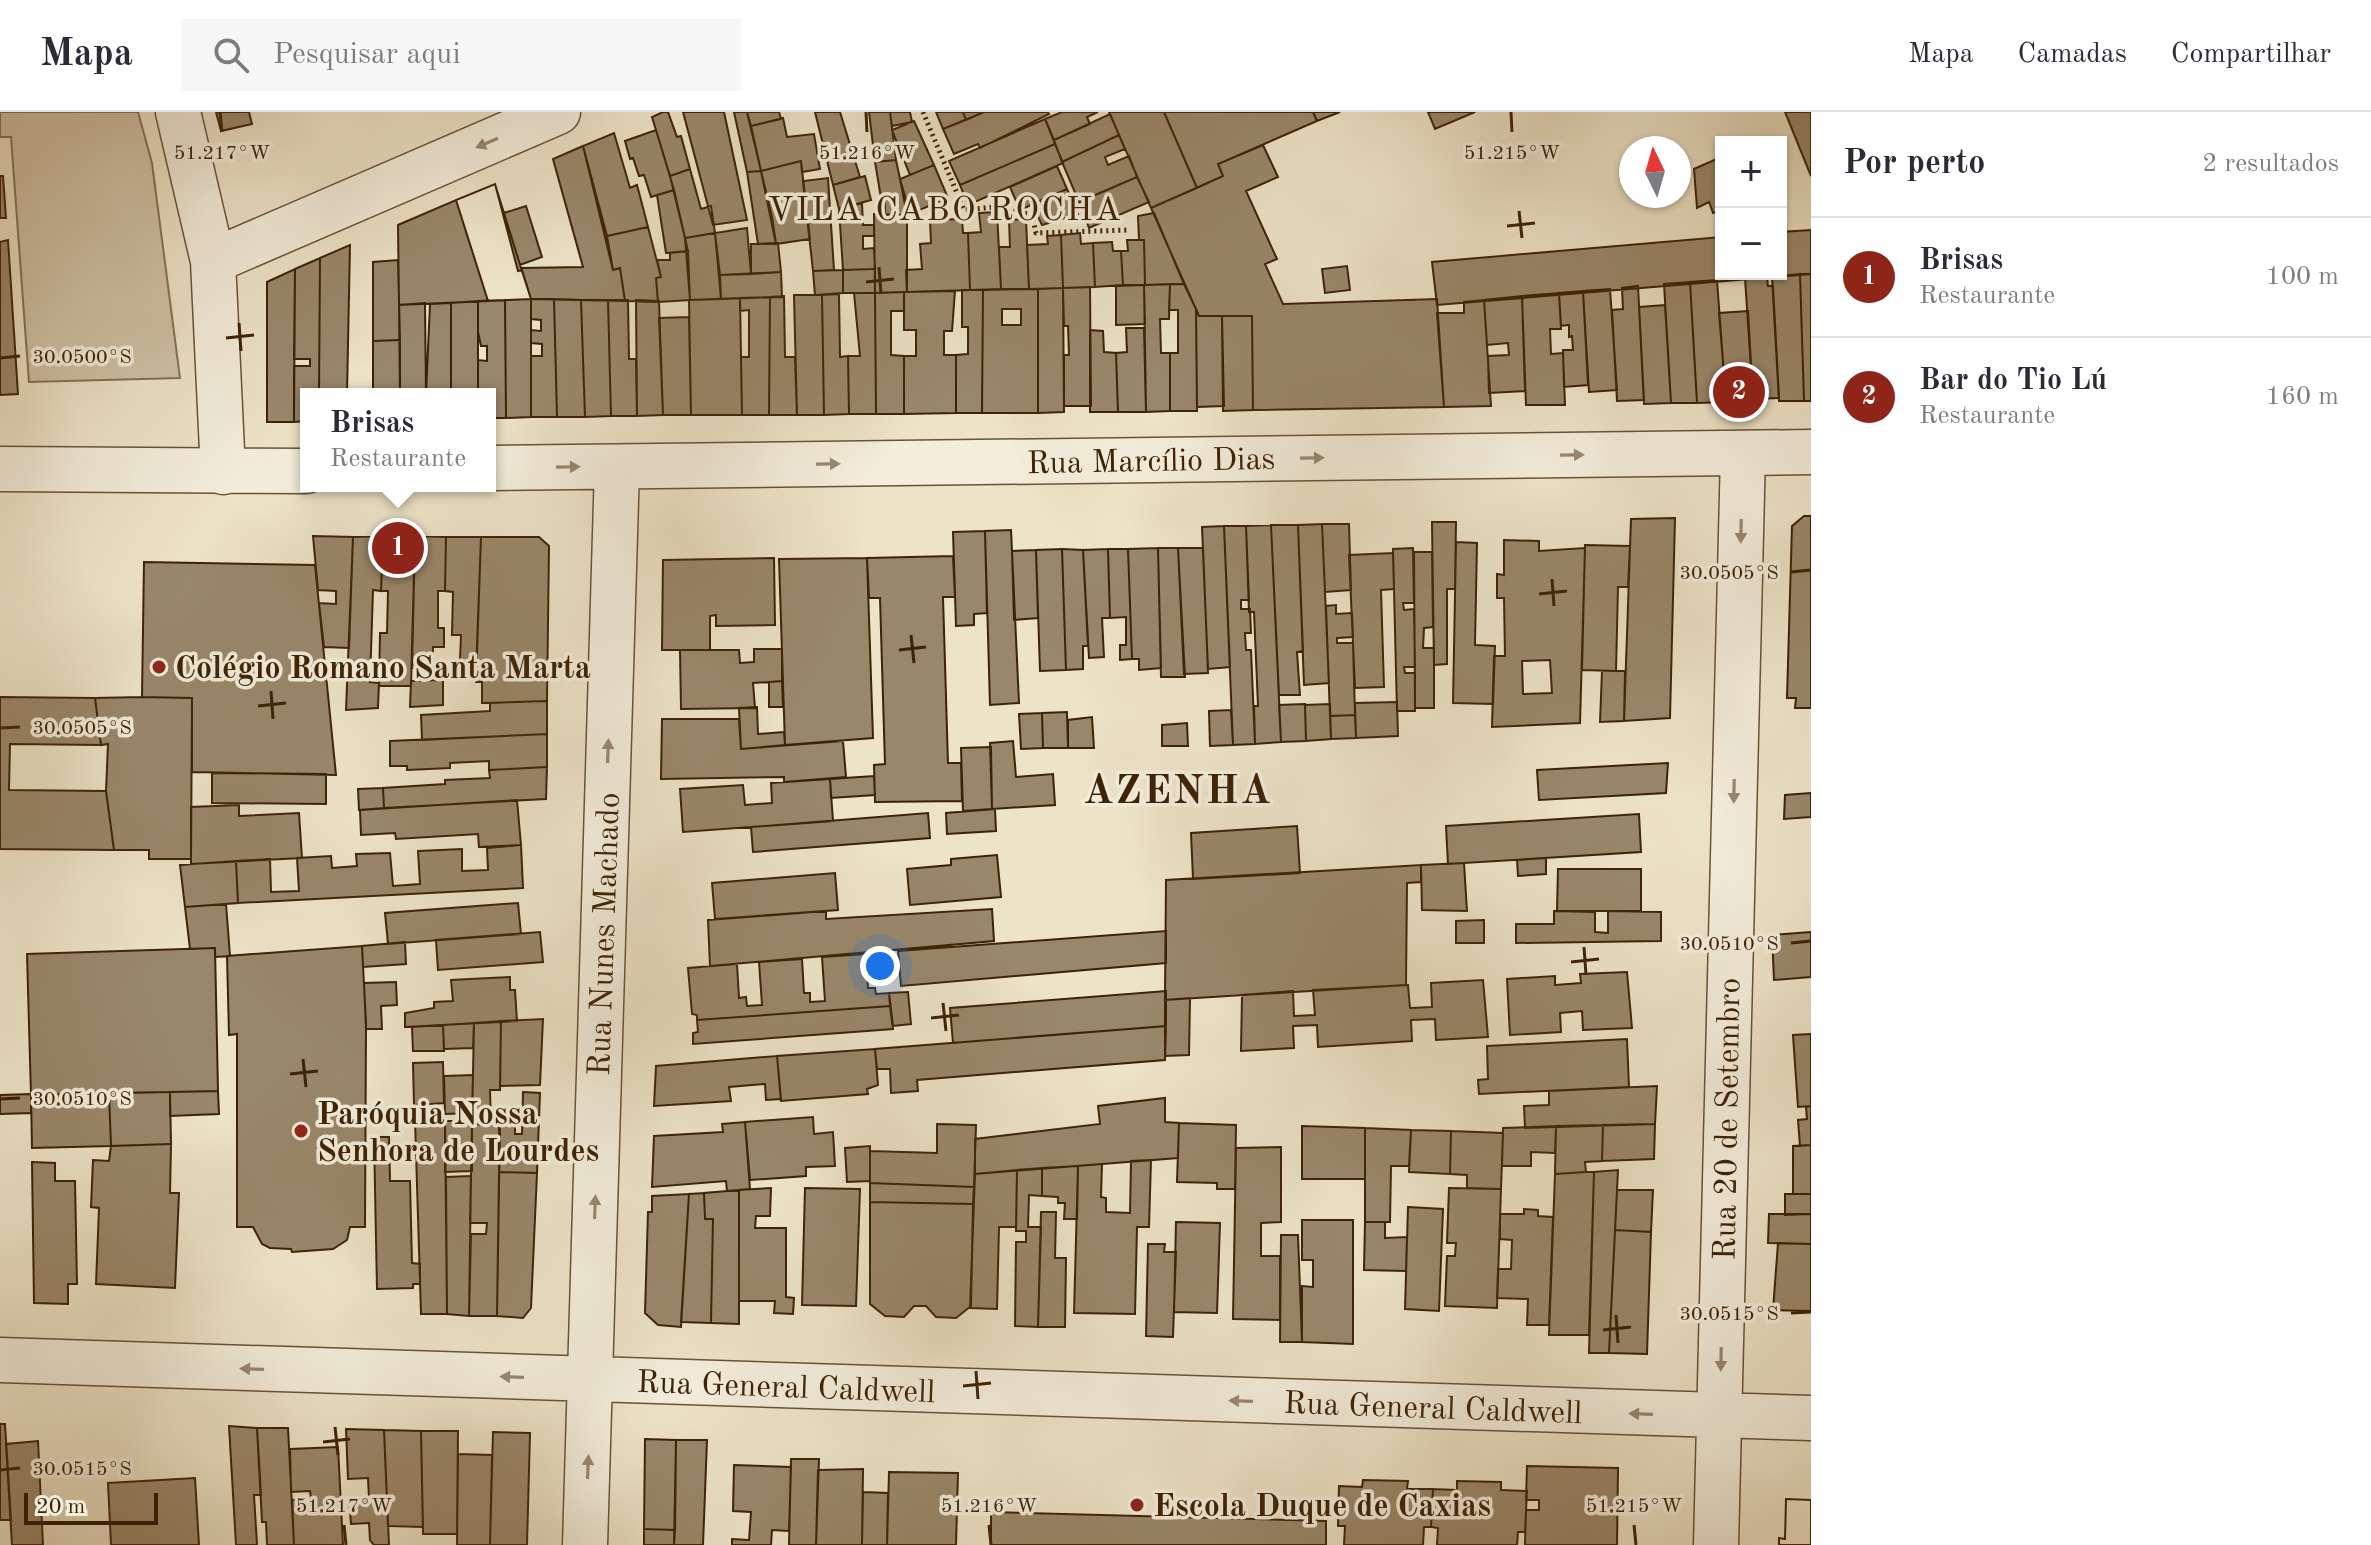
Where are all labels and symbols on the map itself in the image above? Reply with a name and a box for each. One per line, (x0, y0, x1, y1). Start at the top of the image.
one-way arrow (475, 136, 499, 149)
north arrow (1619, 136, 1691, 208)
text: 51.217°W (174, 144, 270, 164)
text: 51.216°W (819, 144, 915, 164)
text: 51.215°W (1464, 144, 1560, 164)
district label: VILA CABO ROCHA (767, 194, 1123, 228)
text: 30.0500°S (32, 348, 132, 368)
pin: 2 (1713, 362, 1765, 422)
street label: Rua Marcílio Dias (1027, 445, 1276, 481)
one-way arrow (1560, 449, 1585, 461)
one-way arrow (1300, 452, 1325, 464)
one-way arrow (816, 458, 841, 470)
one-way arrow (556, 461, 581, 474)
pin: 1 (372, 518, 424, 578)
one-way arrow (1734, 519, 1747, 544)
text: 30.0505°S (1679, 564, 1779, 584)
place label: Colégio Romano Santa Marta (175, 654, 591, 686)
marker: Colégio Romano Santa Marta (150, 658, 168, 676)
text: 30.0505°S (32, 719, 132, 739)
one-way arrow (602, 738, 615, 763)
district label: AZENHA (1083, 773, 1273, 813)
one-way arrow (1728, 779, 1741, 804)
street label: Rua Nunes Machado (585, 792, 627, 1076)
text: 30.0510°S (1679, 935, 1779, 955)
your location (860, 946, 900, 986)
street label: Rua 20 de Setembro (1711, 978, 1747, 1261)
text: 30.0510°S (32, 1090, 132, 1110)
place label: Paróquia Nossa Senhora de Lourdes (317, 1100, 599, 1169)
marker: Paróquia Nossa Senhora de Lourdes (292, 1122, 310, 1140)
one-way arrow (589, 1194, 601, 1219)
text: 30.0515°S (1679, 1305, 1779, 1325)
one-way arrow (1714, 1347, 1727, 1372)
one-way arrow (239, 1363, 264, 1376)
street label: Rua General Caldwell (636, 1368, 936, 1410)
one-way arrow (499, 1371, 524, 1384)
street label: Rua General Caldwell (1283, 1389, 1583, 1431)
one-way arrow (1228, 1395, 1253, 1408)
one-way arrow (1628, 1408, 1653, 1421)
one-way arrow (581, 1454, 594, 1479)
text: 30.0515°S (32, 1460, 132, 1480)
scale bar (24, 1489, 158, 1525)
place label: Escola Duque de Caxias (1153, 1492, 1491, 1524)
marker: Escola Duque de Caxias (1128, 1496, 1146, 1514)
text: 51.217°W (296, 1497, 392, 1517)
text: 51.216°W (941, 1497, 1037, 1517)
text: 51.215°W (1586, 1497, 1682, 1517)

